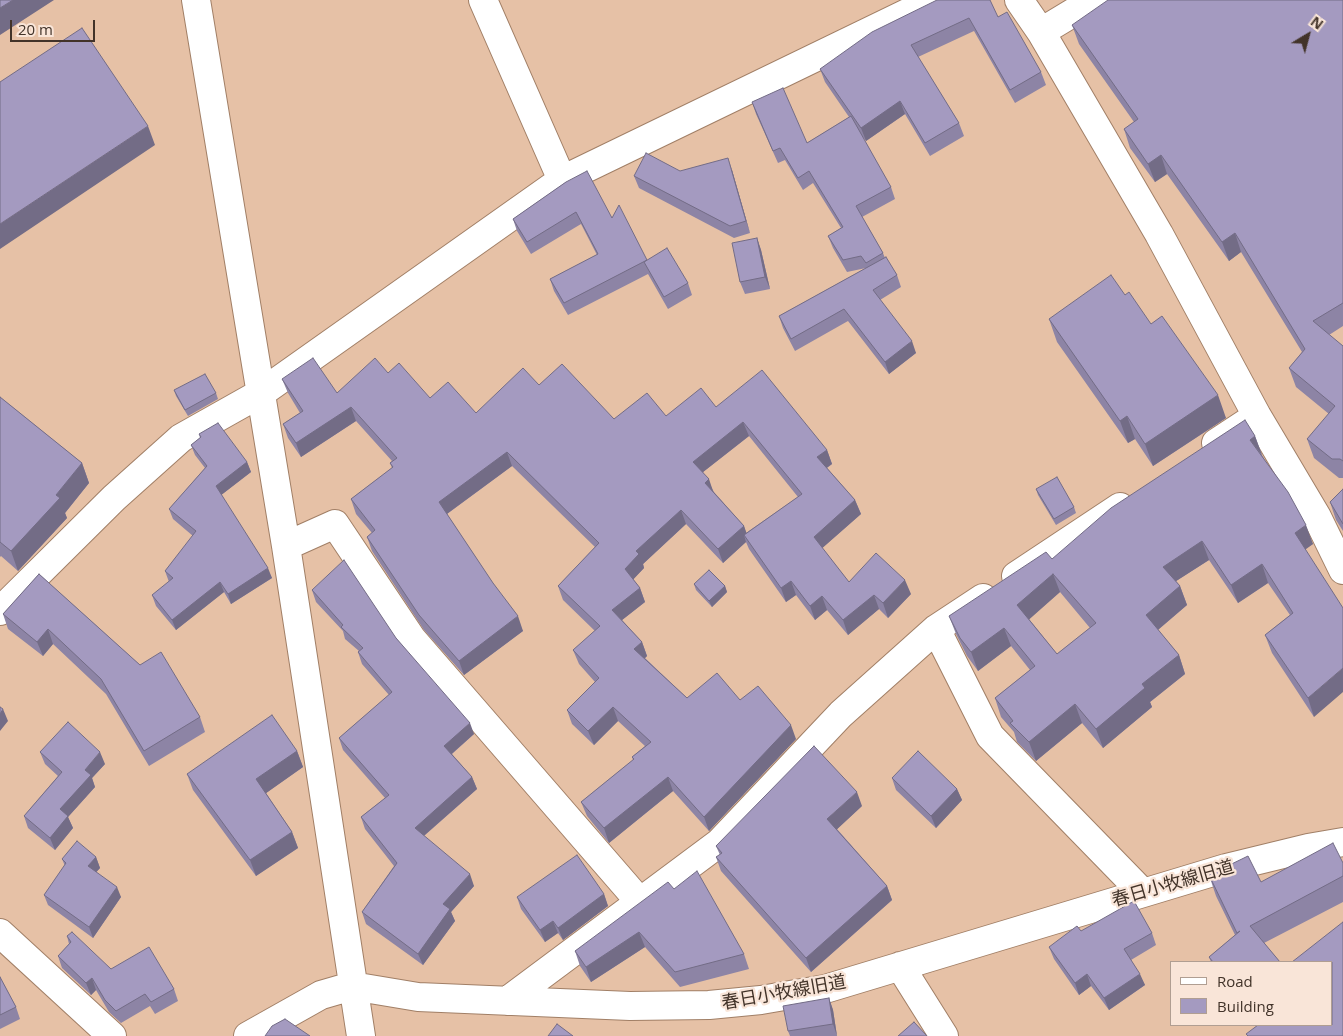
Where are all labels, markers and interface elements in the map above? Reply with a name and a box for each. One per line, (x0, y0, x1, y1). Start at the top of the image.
scale bar (12, 10, 98, 42)
north arrow (1283, 10, 1333, 60)
text: N (1307, 12, 1328, 34)
text: 20 m (18, 19, 53, 39)
street label: 春日小牧線旧道 (1109, 856, 1237, 912)
legend (1170, 961, 1333, 1026)
street label: 春日小牧線旧道 (720, 971, 848, 1015)
text: Road (1217, 971, 1253, 991)
text: Building (1217, 996, 1274, 1016)

